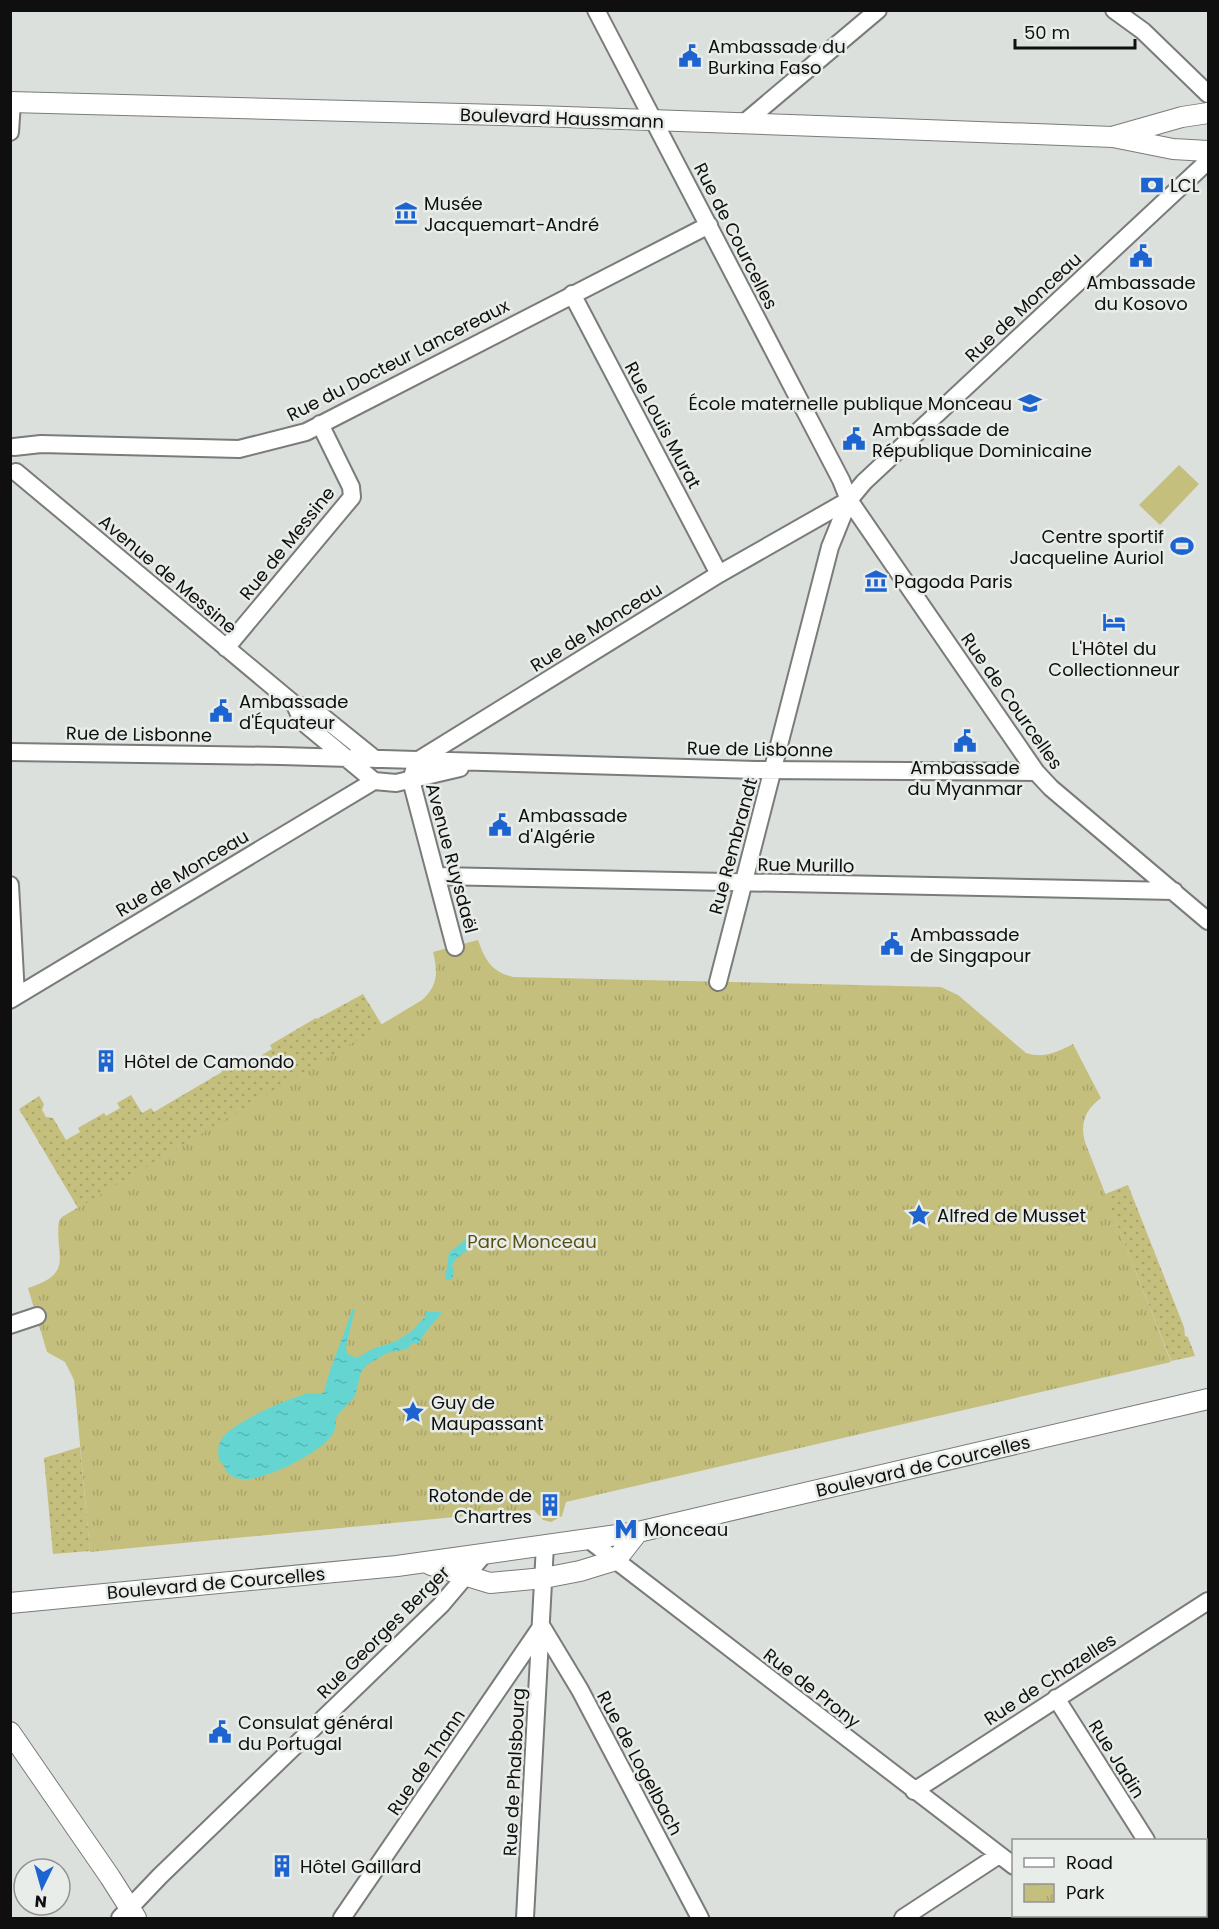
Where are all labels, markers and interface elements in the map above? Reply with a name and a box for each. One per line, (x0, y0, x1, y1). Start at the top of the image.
scale bar (1015, 12, 1135, 50)
text: 50 m (1024, 20, 1070, 45)
place label: Ambassade du Burkina Faso (708, 34, 846, 80)
public building icon: Ambassade du Burkina Faso (677, 43, 703, 69)
street label: Boulevard Haussmann (459, 102, 665, 134)
street label: Rue de Courcelles (688, 158, 784, 314)
bank icon: LCL (1139, 172, 1165, 198)
place label: LCL (1170, 173, 1200, 198)
place label: Musée Jacquemart-André (424, 191, 599, 237)
museum icon: Musée Jacquemart-André (393, 200, 419, 226)
public building icon: Ambassade du Kosovo (1128, 243, 1154, 269)
street label: Rue de Monceau (959, 246, 1087, 368)
place label: Ambassade du Kosovo (1086, 270, 1196, 316)
street label: Rue du Docteur Lancereaux (282, 293, 514, 427)
street label: Rue Louis Murat (619, 357, 707, 493)
school or university icon: École maternelle publique Monceau (1017, 390, 1043, 416)
place label: École maternelle publique Monceau (689, 391, 1012, 416)
place label: Ambassade de République Dominicaine (872, 417, 1092, 463)
public building icon: Ambassade de République Dominicaine (841, 426, 867, 452)
street label: Rue de Messine (234, 481, 340, 605)
street label: Avenue de Messine (94, 509, 242, 639)
place label: Centre sportif Jacqueline Auriol (1009, 524, 1164, 570)
sports icon: Centre sportif Jacqueline Auriol (1169, 533, 1195, 559)
museum icon: Pagoda Paris (863, 568, 889, 594)
place label: Pagoda Paris (894, 569, 1013, 594)
street label: Rue de Monceau (525, 576, 667, 678)
hotel icon: L'Hôtel du Collectionneur (1101, 609, 1127, 635)
street label: Rue de Courcelles (955, 628, 1069, 774)
place label: L'Hôtel du Collectionneur (1048, 636, 1180, 682)
place label: Ambassade d'Équateur (239, 689, 348, 735)
public building icon: Ambassade d'Équateur (208, 698, 234, 724)
street label: Rue de Lisbonne (66, 720, 212, 748)
public building icon: Ambassade du Myanmar (952, 728, 978, 754)
street label: Rue de Lisbonne (687, 735, 833, 763)
place label: Ambassade du Myanmar (907, 755, 1023, 801)
street label: Rue Rembrandt (703, 775, 763, 917)
street label: Avenue Ruysdaël (420, 780, 484, 936)
place label: Ambassade d'Algérie (518, 803, 627, 849)
public building icon: Ambassade d'Algérie (487, 812, 513, 838)
street label: Rue de Monceau (111, 823, 253, 923)
street label: Rue Murillo (757, 852, 855, 878)
place label: Ambassade de Singapour (910, 922, 1031, 968)
public building icon: Ambassade de Singapour (879, 931, 905, 957)
building icon: Hôtel de Camondo (93, 1048, 119, 1074)
place label: Hôtel de Camondo (124, 1049, 294, 1074)
place icon: Alfred de Musset (906, 1202, 932, 1228)
place label: Alfred de Musset (937, 1203, 1086, 1228)
park label: Parc Monceau (467, 1229, 597, 1254)
place label: Guy de Maupassant (431, 1390, 544, 1436)
place icon: Guy de Maupassant (400, 1399, 426, 1425)
street label: Boulevard de Courcelles (814, 1429, 1032, 1503)
place label: Rotonde de Chartres (428, 1483, 532, 1529)
building icon: Rotonde de Chartres (537, 1492, 563, 1518)
metro station icon: Monceau (613, 1516, 639, 1542)
place label: Monceau (644, 1517, 728, 1542)
street label: Rue Georges Berger (311, 1560, 455, 1704)
street label: Boulevard de Courcelles (106, 1561, 326, 1605)
street label: Rue de Chazelles (979, 1627, 1121, 1731)
street label: Rue de Prony (758, 1642, 866, 1734)
street label: Rue de Logelbach (591, 1686, 689, 1840)
street label: Rue de Phalsbourg (497, 1687, 531, 1857)
street label: Rue de Thann (381, 1704, 471, 1820)
place label: Consulat général du Portugal (238, 1710, 393, 1756)
street label: Rue Jadin (1083, 1715, 1151, 1803)
public building icon: Consulat général du Portugal (207, 1719, 233, 1745)
legend (1012, 1839, 1207, 1917)
text: Road (1066, 1850, 1113, 1875)
building icon: Hôtel Gaillard (269, 1853, 295, 1879)
place label: Hôtel Gaillard (300, 1854, 421, 1879)
north arrow (12, 1857, 72, 1917)
text: Park (1066, 1880, 1105, 1905)
text: N (34, 1889, 48, 1913)

